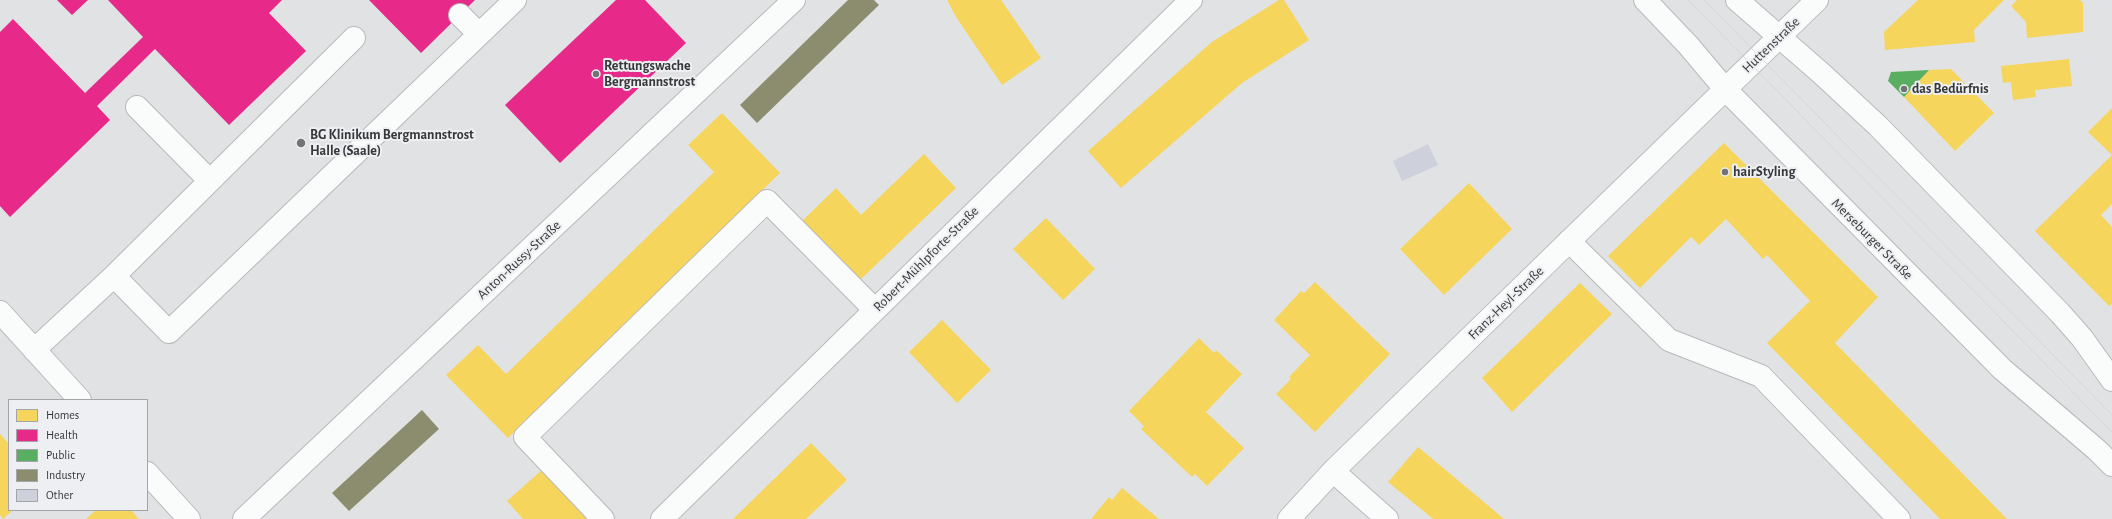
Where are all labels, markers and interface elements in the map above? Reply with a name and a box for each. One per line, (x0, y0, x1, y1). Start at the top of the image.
street label: Huttenstraße (1739, 13, 1803, 77)
place label: Rettungswache Bergmannstrost (604, 58, 695, 90)
marker: Rettungswache Bergmannstrost (591, 69, 601, 79)
place label: das Bedürfnis (1912, 81, 1989, 97)
marker: das Bedürfnis (1899, 84, 1909, 94)
place label: BG Klinikum Bergmannstrost Halle (Saale) (310, 127, 474, 160)
marker: BG Klinikum Bergmannstrost Halle (Saale) (295, 137, 307, 149)
place label: hairStyling (1733, 164, 1795, 180)
marker: hairStyling (1720, 167, 1730, 177)
street label: Merseburger Straße (1828, 195, 1916, 283)
street label: Robert-Mühlpforte-Straße (870, 203, 982, 315)
street label: Anton-Russy-Straße (474, 217, 564, 303)
street label: Franz-Heyl-Straße (1465, 263, 1547, 343)
legend (8, 399, 148, 511)
text: Homes (46, 409, 79, 421)
text: Health (46, 429, 78, 441)
text: Public (46, 449, 75, 461)
text: Industry (46, 469, 85, 481)
text: Other (46, 489, 73, 501)

